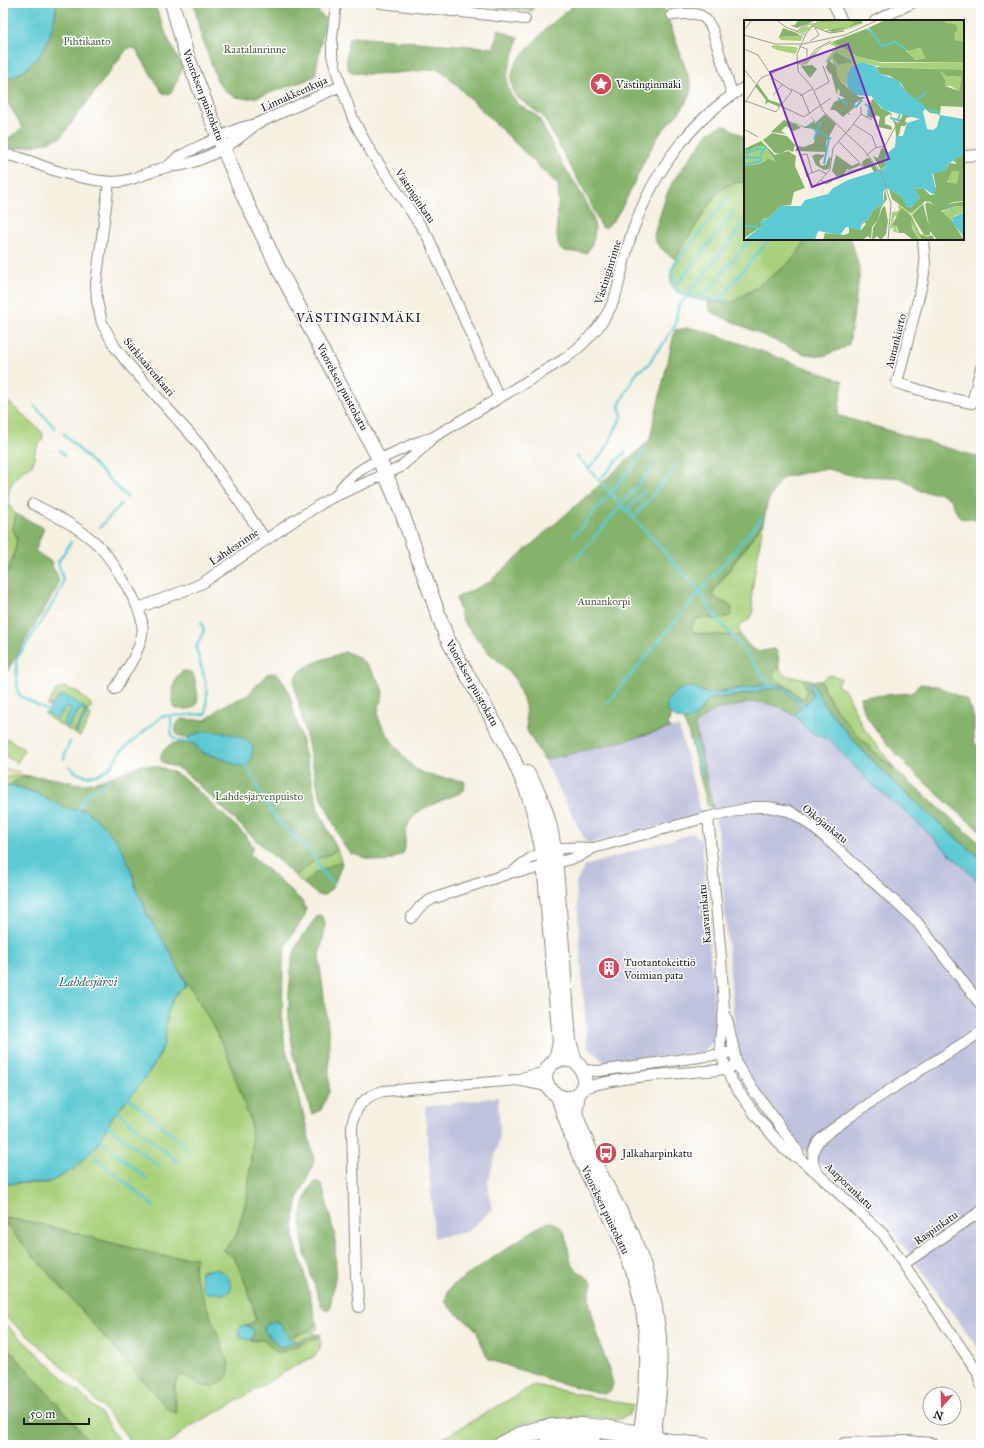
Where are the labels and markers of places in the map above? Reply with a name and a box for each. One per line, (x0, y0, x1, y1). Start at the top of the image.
place icon: Västinginmäki (588, 71, 614, 97)
place label: Västinginmäki (615, 78, 681, 91)
building icon: Tuotantokeittiö Voimian pata (596, 955, 622, 981)
place label: Tuotantokeittiö Voimian pata (623, 956, 696, 982)
bus stop icon: Jalkaharpinkatu (593, 1140, 619, 1166)
place label: Jalkaharpinkatu (621, 1147, 693, 1161)

